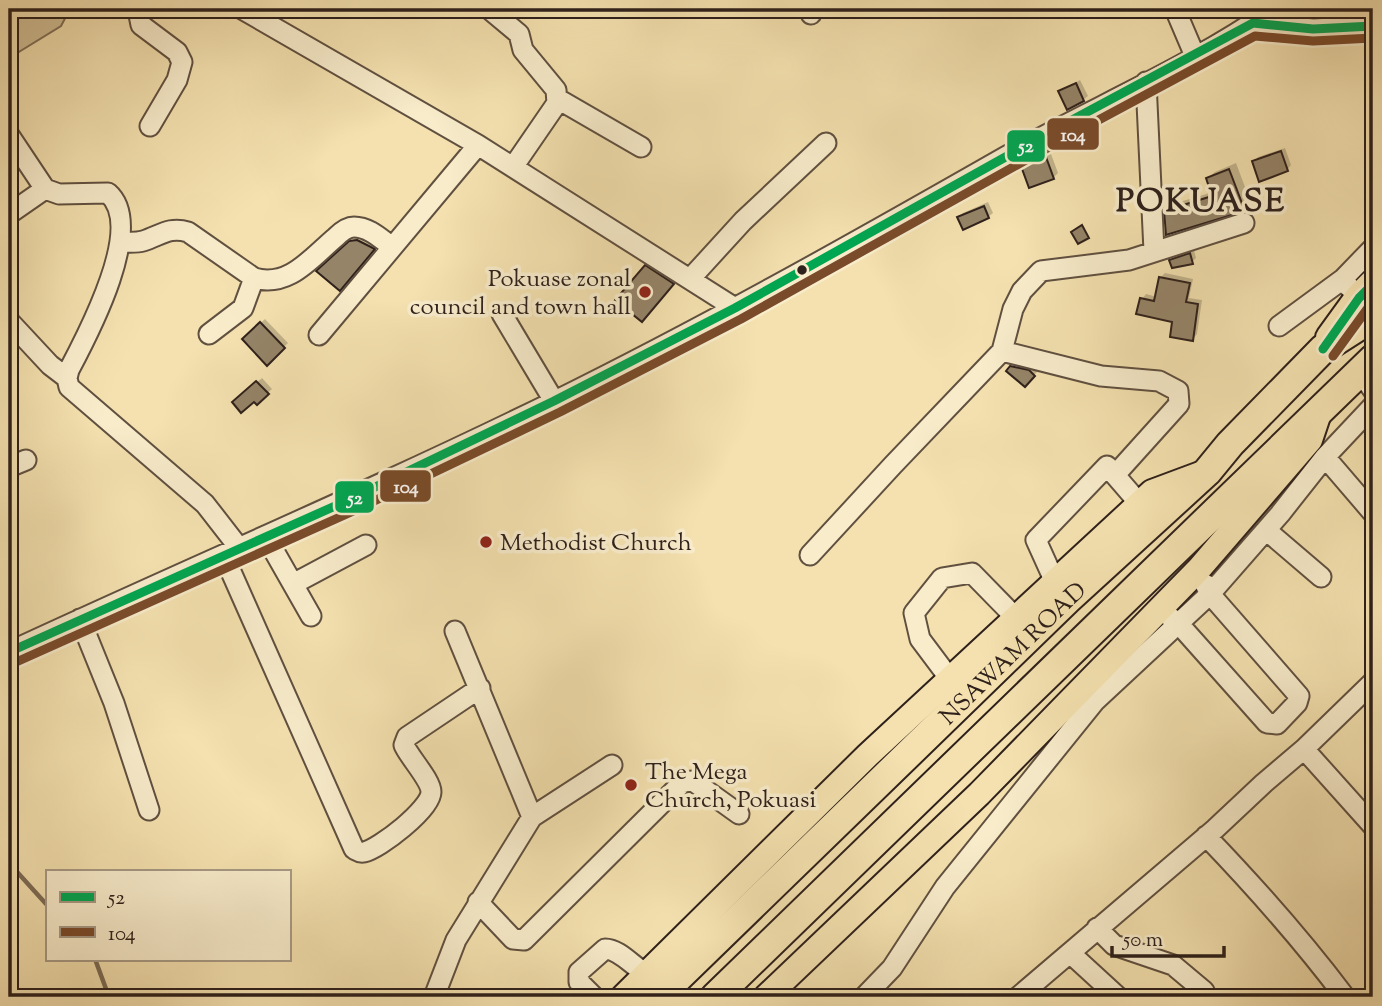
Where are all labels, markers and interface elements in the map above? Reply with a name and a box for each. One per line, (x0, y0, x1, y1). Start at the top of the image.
line badge: 104 (1046, 117, 1100, 151)
text: 104 (1061, 123, 1086, 150)
line badge: 52 (1006, 129, 1046, 163)
text: 52 (1016, 134, 1034, 161)
district label: POKUASE (1116, 180, 1286, 226)
place label: Pokuase zonal council and town hall (410, 263, 631, 325)
unlabelled marker (795, 263, 809, 277)
marker: Pokuase zonal council and town hall (637, 284, 653, 300)
line badge: 104 (379, 469, 432, 503)
text: 104 (394, 475, 419, 502)
line badge: 52 (334, 480, 375, 514)
text: 52 (345, 486, 363, 513)
place label: Methodist Church (500, 527, 692, 561)
marker: Methodist Church (478, 534, 494, 550)
street label: NSAWAM ROAD (933, 575, 1095, 734)
place label: The Mega Church, Pokuasi (645, 756, 816, 818)
marker: The Mega Church, Pokuasi (623, 777, 639, 793)
legend (46, 870, 290, 960)
text: 52 (107, 884, 125, 914)
scale bar (1112, 915, 1224, 959)
text: 104 (108, 920, 136, 950)
text: 50 m (1122, 926, 1163, 956)

